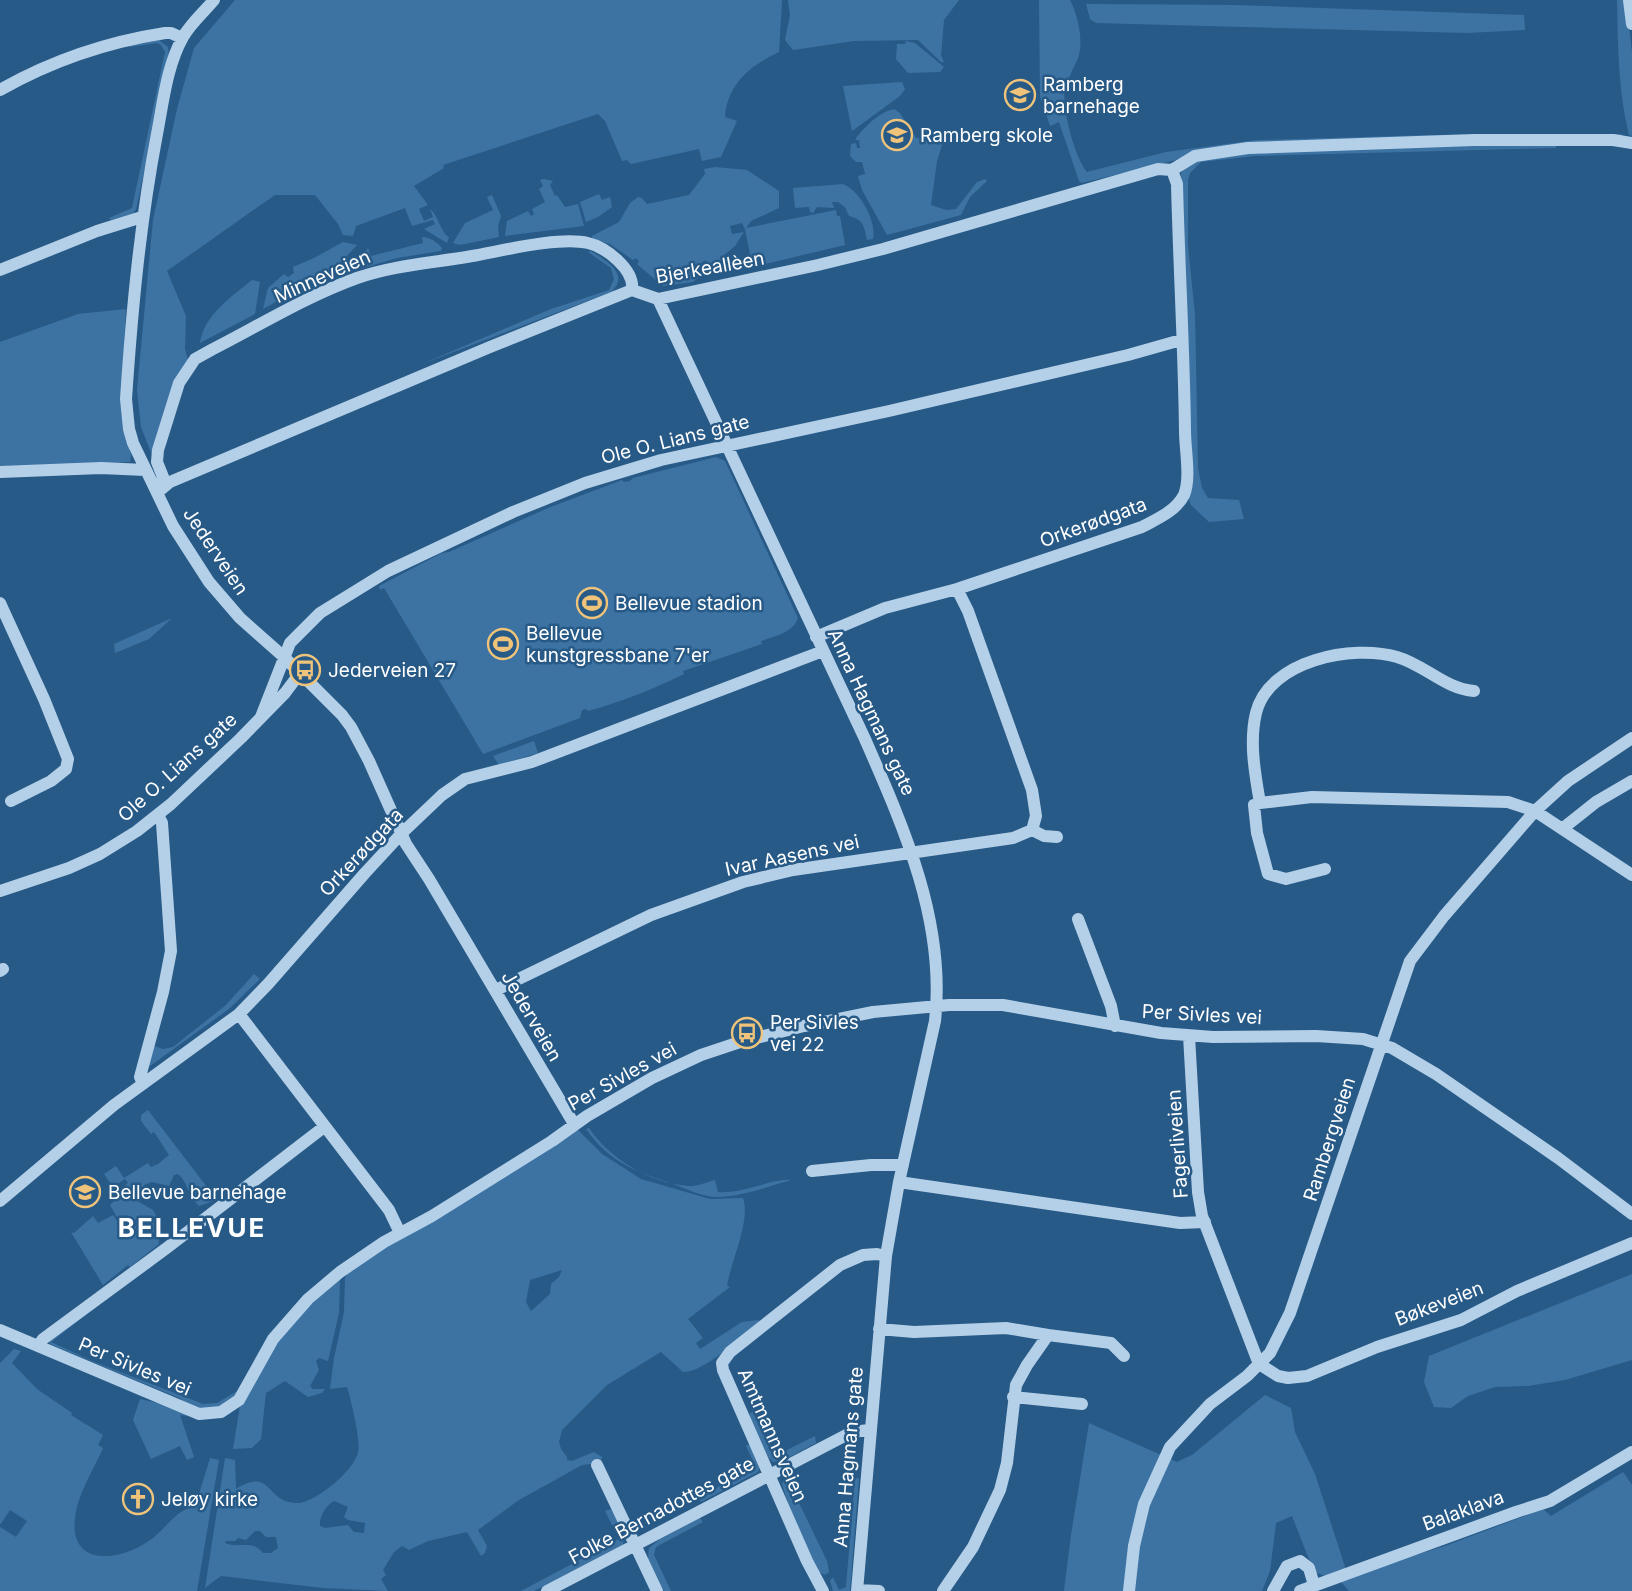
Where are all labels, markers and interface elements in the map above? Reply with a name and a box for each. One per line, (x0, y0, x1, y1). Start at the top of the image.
place label: Ramberg barnehage (1043, 73, 1140, 118)
school or university icon: Ramberg barnehage (1003, 78, 1037, 112)
school or university icon: Ramberg skole (880, 118, 914, 152)
place label: Ramberg skole (920, 124, 1053, 147)
street label: Minneveien (270, 245, 374, 308)
street label: Bjerkeallèen (654, 247, 766, 288)
street label: Ole O. Lians gate (599, 410, 752, 469)
street label: Orkerødgata (1037, 492, 1150, 552)
street label: Jederveien (178, 503, 253, 599)
sports icon: Bellevue stadion (575, 586, 609, 620)
place label: Bellevue stadion (615, 592, 763, 615)
place label: Bellevue kunstgressbane 7'er (526, 622, 709, 667)
street label: Anna Hagmans gate (823, 625, 920, 799)
sports icon: Bellevue kunstgressbane 7'er (486, 627, 520, 661)
bus stop icon: Jederveien 27 (288, 653, 322, 687)
place label: Jederveien 27 (328, 659, 456, 682)
street label: Ole O. Lians gate (113, 708, 242, 827)
street label: Orkerødgata (315, 803, 408, 901)
street label: Ivar Aasens vei (723, 830, 861, 881)
street label: Jederveien (497, 967, 567, 1065)
street label: Per Sivles vei (1141, 1000, 1263, 1029)
place label: Per Sivles vei 22 (770, 1011, 859, 1056)
bus stop icon: Per Sivles vei 22 (730, 1016, 764, 1050)
street label: Per Sivles vei (564, 1037, 680, 1116)
street label: Rambergveien (1299, 1074, 1360, 1204)
street label: Fagerliveien (1162, 1089, 1193, 1199)
school or university icon: Bellevue barnehage (68, 1175, 102, 1209)
place label: Bellevue barnehage (108, 1181, 287, 1204)
district label: BELLEVUE (118, 1212, 266, 1243)
street label: Bøkeveien (1392, 1276, 1487, 1331)
street label: Per Sivles vei (75, 1332, 195, 1401)
street label: Amtmannsveien (733, 1365, 812, 1506)
street label: Anna Hagmans gate (829, 1366, 868, 1548)
street label: Folke Bernadottes gate (565, 1452, 758, 1569)
church icon: Jeløy kirke (121, 1482, 155, 1516)
street label: Balaklava (1419, 1485, 1507, 1536)
place label: Jeløy kirke (161, 1488, 258, 1511)

